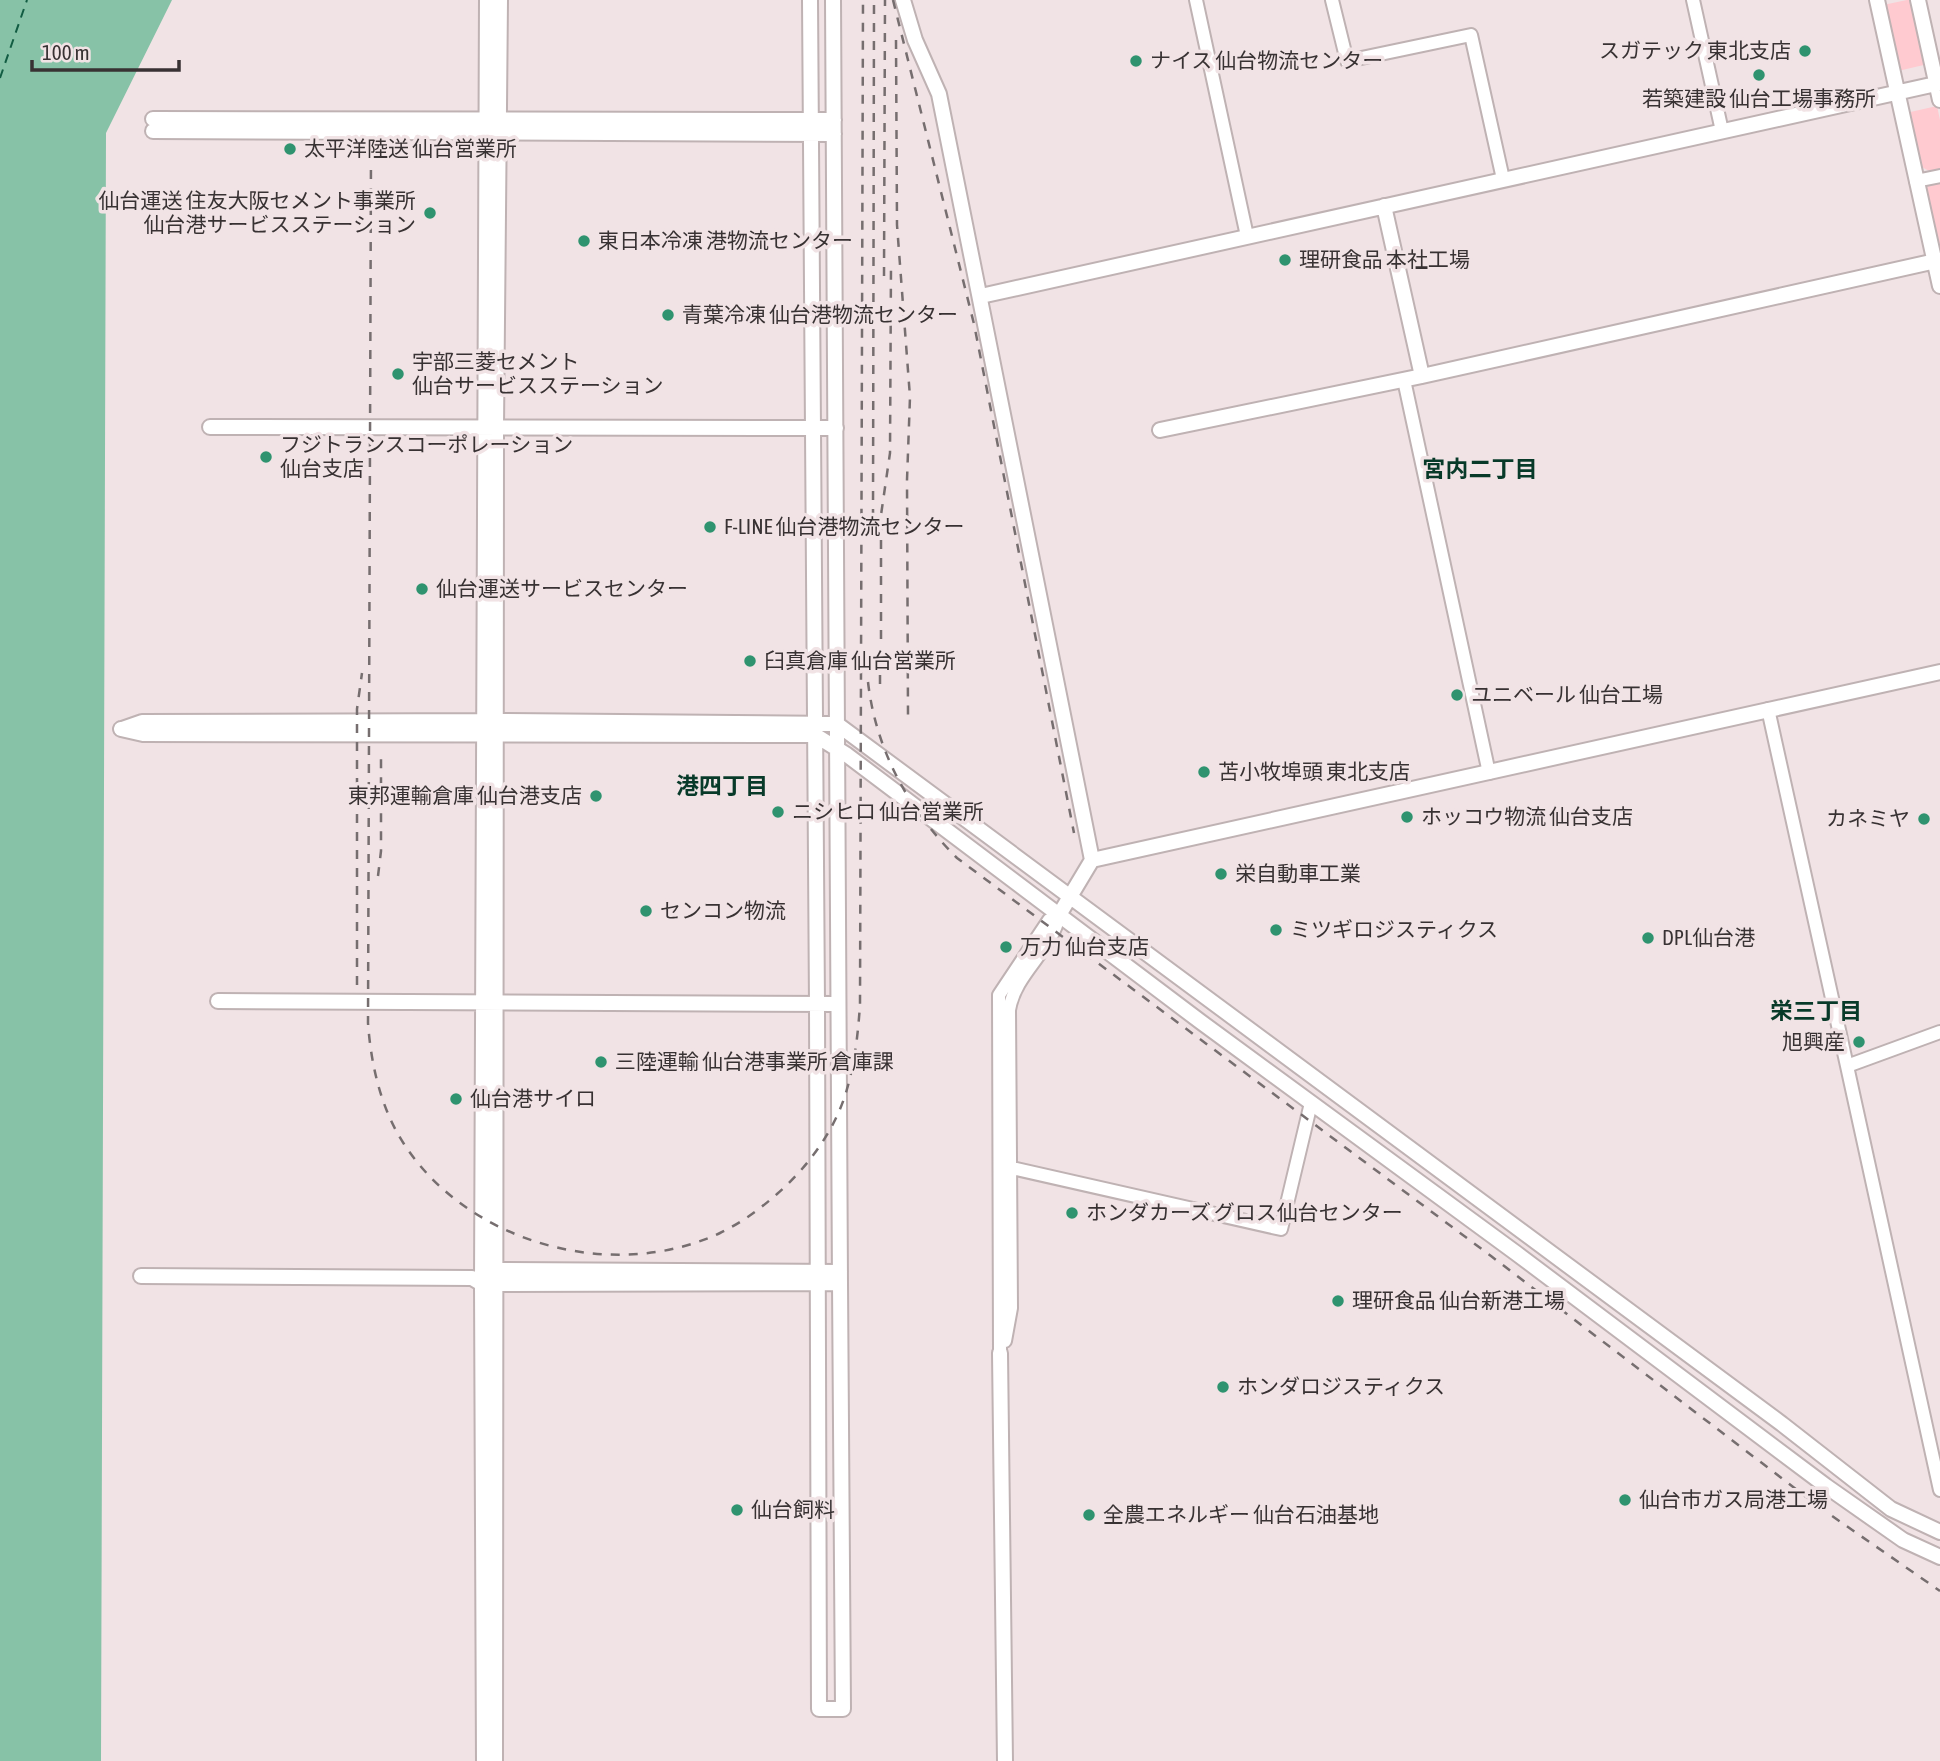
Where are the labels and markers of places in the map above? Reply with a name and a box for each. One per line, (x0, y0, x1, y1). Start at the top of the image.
place label: スガテック 東北支店 (1599, 38, 1791, 62)
marker: スガテック 東北支店 (1797, 43, 1813, 59)
place label: ナイス 仙台物流センター (1150, 48, 1383, 72)
marker: ナイス 仙台物流センター (1128, 53, 1144, 69)
marker: 若築建設 仙台工場事務所 (1751, 67, 1767, 83)
place label: 若築建設 仙台工場事務所 (1642, 86, 1876, 110)
place label: 太平洋陸送 仙台営業所 (304, 136, 517, 160)
marker: 太平洋陸送 仙台営業所 (282, 141, 298, 157)
place label: 仙台運送 住友大阪セメント事業所 仙台港サービスステーション (99, 188, 416, 236)
marker: 仙台運送 住友大阪セメント事業所 仙台港サービスステーション (422, 205, 438, 221)
place label: 東日本冷凍 港物流センター (598, 228, 853, 252)
marker: 東日本冷凍 港物流センター (576, 233, 592, 249)
place label: 理研食品 本社工場 (1299, 247, 1470, 271)
marker: 理研食品 本社工場 (1277, 252, 1293, 268)
place label: 青葉冷凍 仙台港物流センター (682, 302, 958, 326)
marker: 青葉冷凍 仙台港物流センター (660, 307, 676, 323)
place label: 宇部三菱セメント 仙台サービスステーション (412, 349, 664, 397)
marker: 宇部三菱セメント 仙台サービスステーション (390, 366, 406, 382)
place label: フジトランスコーポレーション 仙台支店 (280, 432, 573, 480)
marker: フジトランスコーポレーション 仙台支店 (258, 449, 274, 465)
place label: F-LINE 仙台港物流センター (724, 514, 964, 538)
marker: F-LINE 仙台港物流センター (702, 519, 718, 535)
place label: 仙台運送サービスセンター (436, 576, 688, 600)
marker: 仙台運送サービスセンター (414, 581, 430, 597)
place label: 臼真倉庫 仙台営業所 (764, 648, 956, 672)
marker: 臼真倉庫 仙台営業所 (742, 653, 758, 669)
place label: ユニベール 仙台工場 (1471, 682, 1663, 706)
marker: ユニベール 仙台工場 (1449, 687, 1465, 703)
place label: 苫小牧埠頭 東北支店 (1218, 759, 1410, 783)
marker: 苫小牧埠頭 東北支店 (1196, 764, 1212, 780)
place label: 東邦運輸倉庫 仙台港支店 (348, 783, 582, 807)
marker: 東邦運輸倉庫 仙台港支店 (588, 788, 604, 804)
place label: ニシヒロ 仙台営業所 (792, 799, 984, 823)
marker: ニシヒロ 仙台営業所 (770, 804, 786, 820)
place label: ホッコウ物流 仙台支店 (1421, 804, 1633, 828)
place label: カネミヤ (1826, 806, 1910, 830)
marker: ホッコウ物流 仙台支店 (1399, 809, 1415, 825)
marker: カネミヤ (1916, 811, 1932, 827)
place label: 栄自動車工業 (1235, 861, 1361, 885)
marker: 栄自動車工業 (1213, 866, 1229, 882)
place label: センコン物流 (660, 898, 786, 922)
marker: センコン物流 (638, 903, 654, 919)
place label: ミツギロジスティクス (1290, 917, 1498, 941)
marker: ミツギロジスティクス (1268, 922, 1284, 938)
place label: DPL仙台港 (1662, 925, 1755, 949)
marker: DPL仙台港 (1640, 930, 1656, 946)
place label: 万力 仙台支店 (1020, 934, 1149, 958)
marker: 万力 仙台支店 (998, 939, 1014, 955)
place label: 旭興産 (1782, 1029, 1845, 1053)
marker: 旭興産 (1851, 1034, 1867, 1050)
place label: 三陸運輸 仙台港事業所 倉庫課 (615, 1049, 894, 1073)
marker: 三陸運輸 仙台港事業所 倉庫課 (593, 1054, 609, 1070)
place label: 仙台港サイロ (470, 1086, 596, 1110)
marker: 仙台港サイロ (448, 1091, 464, 1107)
place label: ホンダカーズ グロス仙台センター (1086, 1200, 1403, 1224)
marker: ホンダカーズ グロス仙台センター (1064, 1205, 1080, 1221)
place label: 理研食品 仙台新港工場 (1352, 1288, 1565, 1312)
marker: 理研食品 仙台新港工場 (1330, 1293, 1346, 1309)
place label: ホンダロジスティクス (1237, 1374, 1445, 1398)
marker: ホンダロジスティクス (1215, 1379, 1231, 1395)
place label: 仙台市ガス局港工場 (1639, 1487, 1828, 1511)
marker: 仙台市ガス局港工場 (1617, 1492, 1633, 1508)
place label: 仙台飼料 (751, 1497, 835, 1521)
marker: 仙台飼料 (729, 1502, 745, 1518)
place label: 全農エネルギー 仙台石油基地 (1103, 1502, 1379, 1526)
marker: 全農エネルギー 仙台石油基地 (1081, 1507, 1097, 1523)

